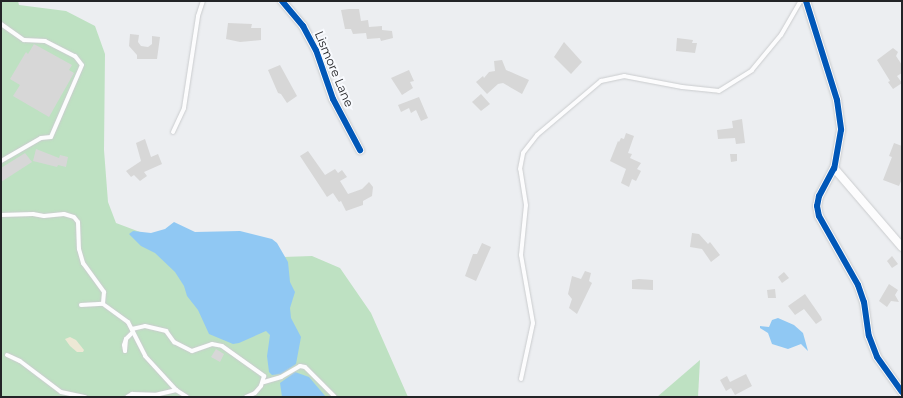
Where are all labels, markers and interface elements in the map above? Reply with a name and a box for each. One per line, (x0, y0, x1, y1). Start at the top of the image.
street label: Lismore Lane (312, 29, 356, 109)

